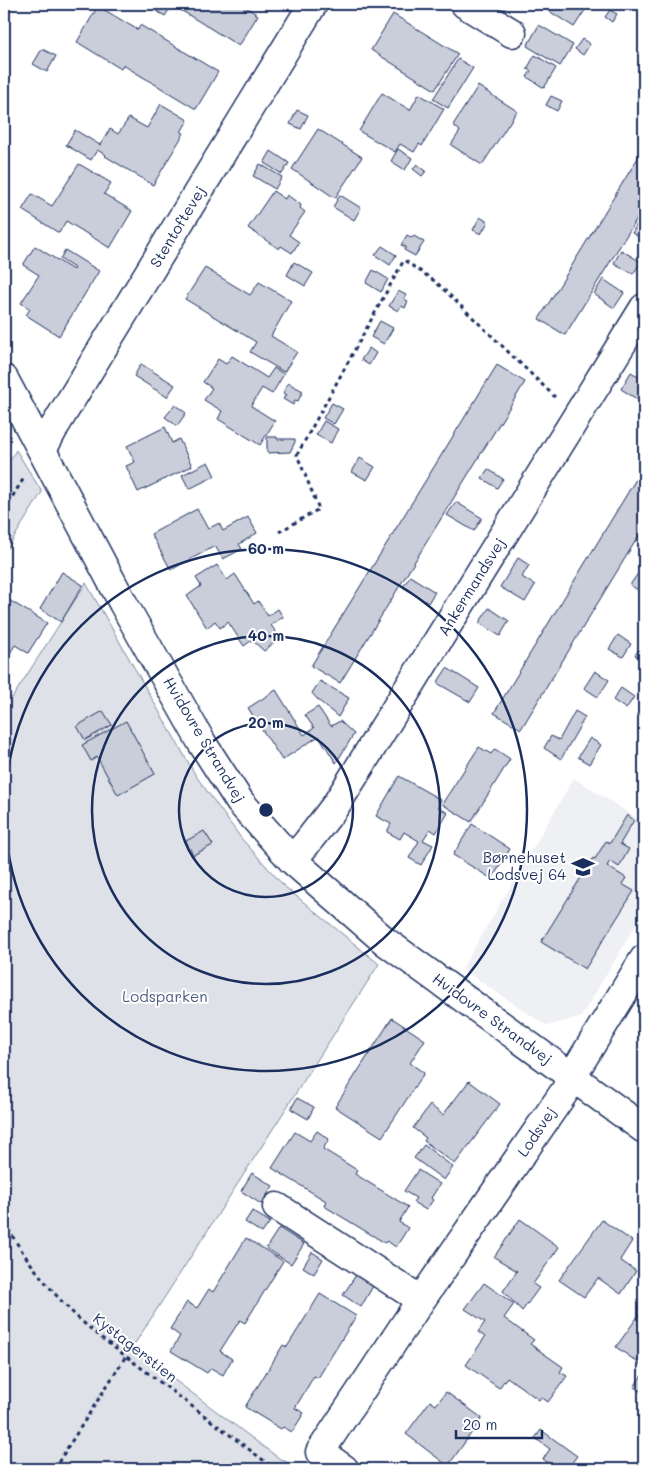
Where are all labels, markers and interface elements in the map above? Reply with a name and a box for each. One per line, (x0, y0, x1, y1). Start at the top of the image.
street label: Stentoftevej (145, 182, 209, 271)
street label: Ankermandsvej (433, 534, 509, 639)
text: 60 m (248, 538, 284, 558)
text: 40 m (248, 625, 284, 645)
street label: Hvidovre Strandvej (159, 673, 250, 806)
text: 20 m (248, 712, 284, 732)
centre of rings (257, 801, 275, 819)
place label: Børnehuset Lodsvej 64 (483, 847, 566, 884)
school or university icon: Børnehuset Lodsvej 64 (570, 854, 596, 880)
street label: Hvidovre Strandvej (429, 968, 556, 1068)
park label: Lodsparken (122, 986, 208, 1006)
street label: Lodsvej (512, 1103, 560, 1160)
street label: Kystagerstien (89, 1308, 182, 1386)
scale bar (456, 1408, 542, 1440)
text: 20 m (463, 1414, 497, 1434)

